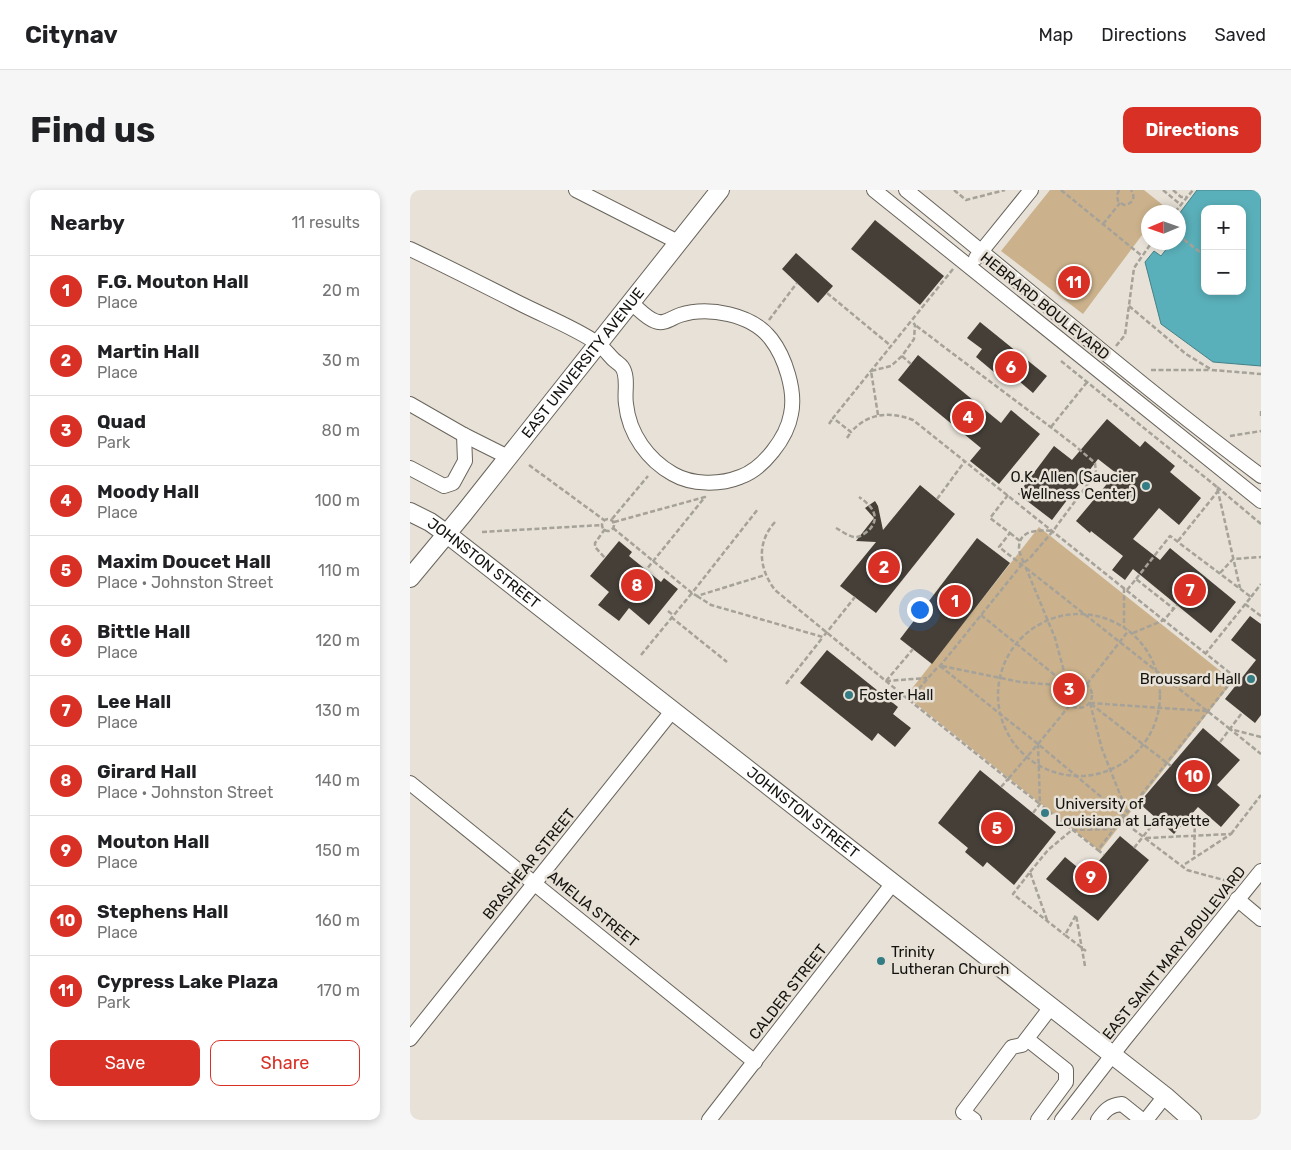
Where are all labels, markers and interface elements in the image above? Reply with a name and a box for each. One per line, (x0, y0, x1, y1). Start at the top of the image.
text: Citynav (25, 21, 118, 49)
text: Map (1038, 24, 1073, 46)
text: Directions (1101, 24, 1187, 46)
text: Saved (1215, 24, 1266, 46)
button: Directions (1123, 107, 1261, 153)
text: Find us (30, 109, 155, 151)
north arrow (1141, 205, 1186, 250)
map controls (1201, 205, 1246, 295)
button: + (1201, 205, 1246, 250)
text: Nearby (50, 210, 125, 235)
text: 11 results (291, 213, 360, 232)
street label: HEBRARD BOULEVARD (977, 248, 1113, 364)
button: − (1201, 250, 1246, 295)
pin: 11 (1058, 263, 1090, 301)
text: F.G. Mouton Hall (97, 270, 249, 293)
text: 1 (62, 281, 70, 300)
text: 20 m (322, 281, 360, 300)
street label: EAST UNIVERSITY AVENUE (518, 284, 648, 442)
text: Place (97, 293, 138, 312)
text: Martin Hall (97, 340, 199, 363)
pin: 6 (995, 348, 1027, 386)
text: 2 (61, 351, 71, 370)
text: 30 m (322, 351, 360, 370)
text: Place (97, 363, 138, 382)
pin: 4 (952, 398, 984, 436)
text: Quad (97, 410, 146, 433)
text: 3 (61, 421, 71, 440)
text: 80 m (322, 421, 360, 440)
text: Park (97, 433, 130, 452)
place label: O.K. Allen (Saucier Wellness Center) (1010, 468, 1136, 503)
text: Moody Hall (97, 480, 199, 503)
marker: O.K. Allen (Saucier Wellness Center) (1140, 480, 1152, 492)
text: 4 (61, 491, 71, 510)
text: 100 m (315, 491, 360, 510)
text: Place (97, 503, 138, 522)
street label: JOHNSTON STREET (424, 514, 544, 612)
pin: 2 (868, 548, 900, 586)
text: Maxim Doucet Hall (97, 550, 271, 573)
text: 5 (61, 561, 71, 580)
text: 110 m (318, 561, 360, 580)
pin: 8 (621, 566, 653, 604)
pin: 7 (1174, 571, 1206, 609)
text: Place · Johnston Street (97, 573, 273, 592)
pin: 1 (939, 582, 971, 620)
your location (907, 597, 933, 623)
text: Bittle Hall (97, 620, 191, 643)
text: 6 (61, 631, 71, 650)
text: 120 m (315, 631, 360, 650)
text: Place (97, 643, 138, 662)
pin: 3 (1053, 670, 1085, 708)
place label: Broussard Hall (1140, 670, 1241, 688)
marker: Broussard Hall (1245, 673, 1257, 685)
place label: Foster Hall (859, 686, 933, 704)
marker: Foster Hall (843, 689, 855, 701)
text: Lee Hall (97, 690, 171, 713)
text: 7 (61, 701, 71, 720)
text: 130 m (315, 701, 360, 720)
text: Place (97, 713, 138, 732)
pin: 10 (1178, 757, 1210, 795)
text: Girard Hall (97, 760, 197, 783)
street label: JOHNSTON STREET (743, 763, 863, 862)
text: 8 (61, 771, 71, 790)
text: 140 m (315, 771, 360, 790)
text: Place · Johnston Street (97, 783, 273, 802)
place label: University of Louisiana at Lafayette (1055, 795, 1210, 830)
street label: BRASHEAR STREET (479, 805, 579, 923)
marker: University of Louisiana at Lafayette (1039, 807, 1051, 819)
pin: 5 (981, 809, 1013, 847)
text: Mouton Hall (97, 830, 210, 853)
text: 9 (61, 841, 71, 860)
text: 150 m (315, 841, 360, 860)
text: Place (97, 853, 138, 872)
pin: 9 (1075, 858, 1107, 896)
street label: EAST SAINT MARY BOULEVARD (1099, 863, 1249, 1043)
street label: AMELIA STREET (544, 867, 642, 951)
text: Stephens Hall (97, 900, 228, 923)
text: 10 (57, 911, 75, 930)
text: 160 m (315, 911, 360, 930)
text: Place (97, 923, 138, 942)
street label: CALDER STREET (745, 941, 831, 1043)
place label: Trinity Lutheran Church (891, 943, 1009, 978)
marker: Trinity Lutheran Church (875, 955, 887, 967)
text: Cypress Lake Plaza (97, 970, 278, 993)
text: 11 (58, 981, 74, 1000)
text: 170 m (317, 981, 360, 1000)
text: Park (97, 993, 130, 1012)
button: Save (50, 1040, 200, 1086)
button: Share (210, 1040, 360, 1086)

